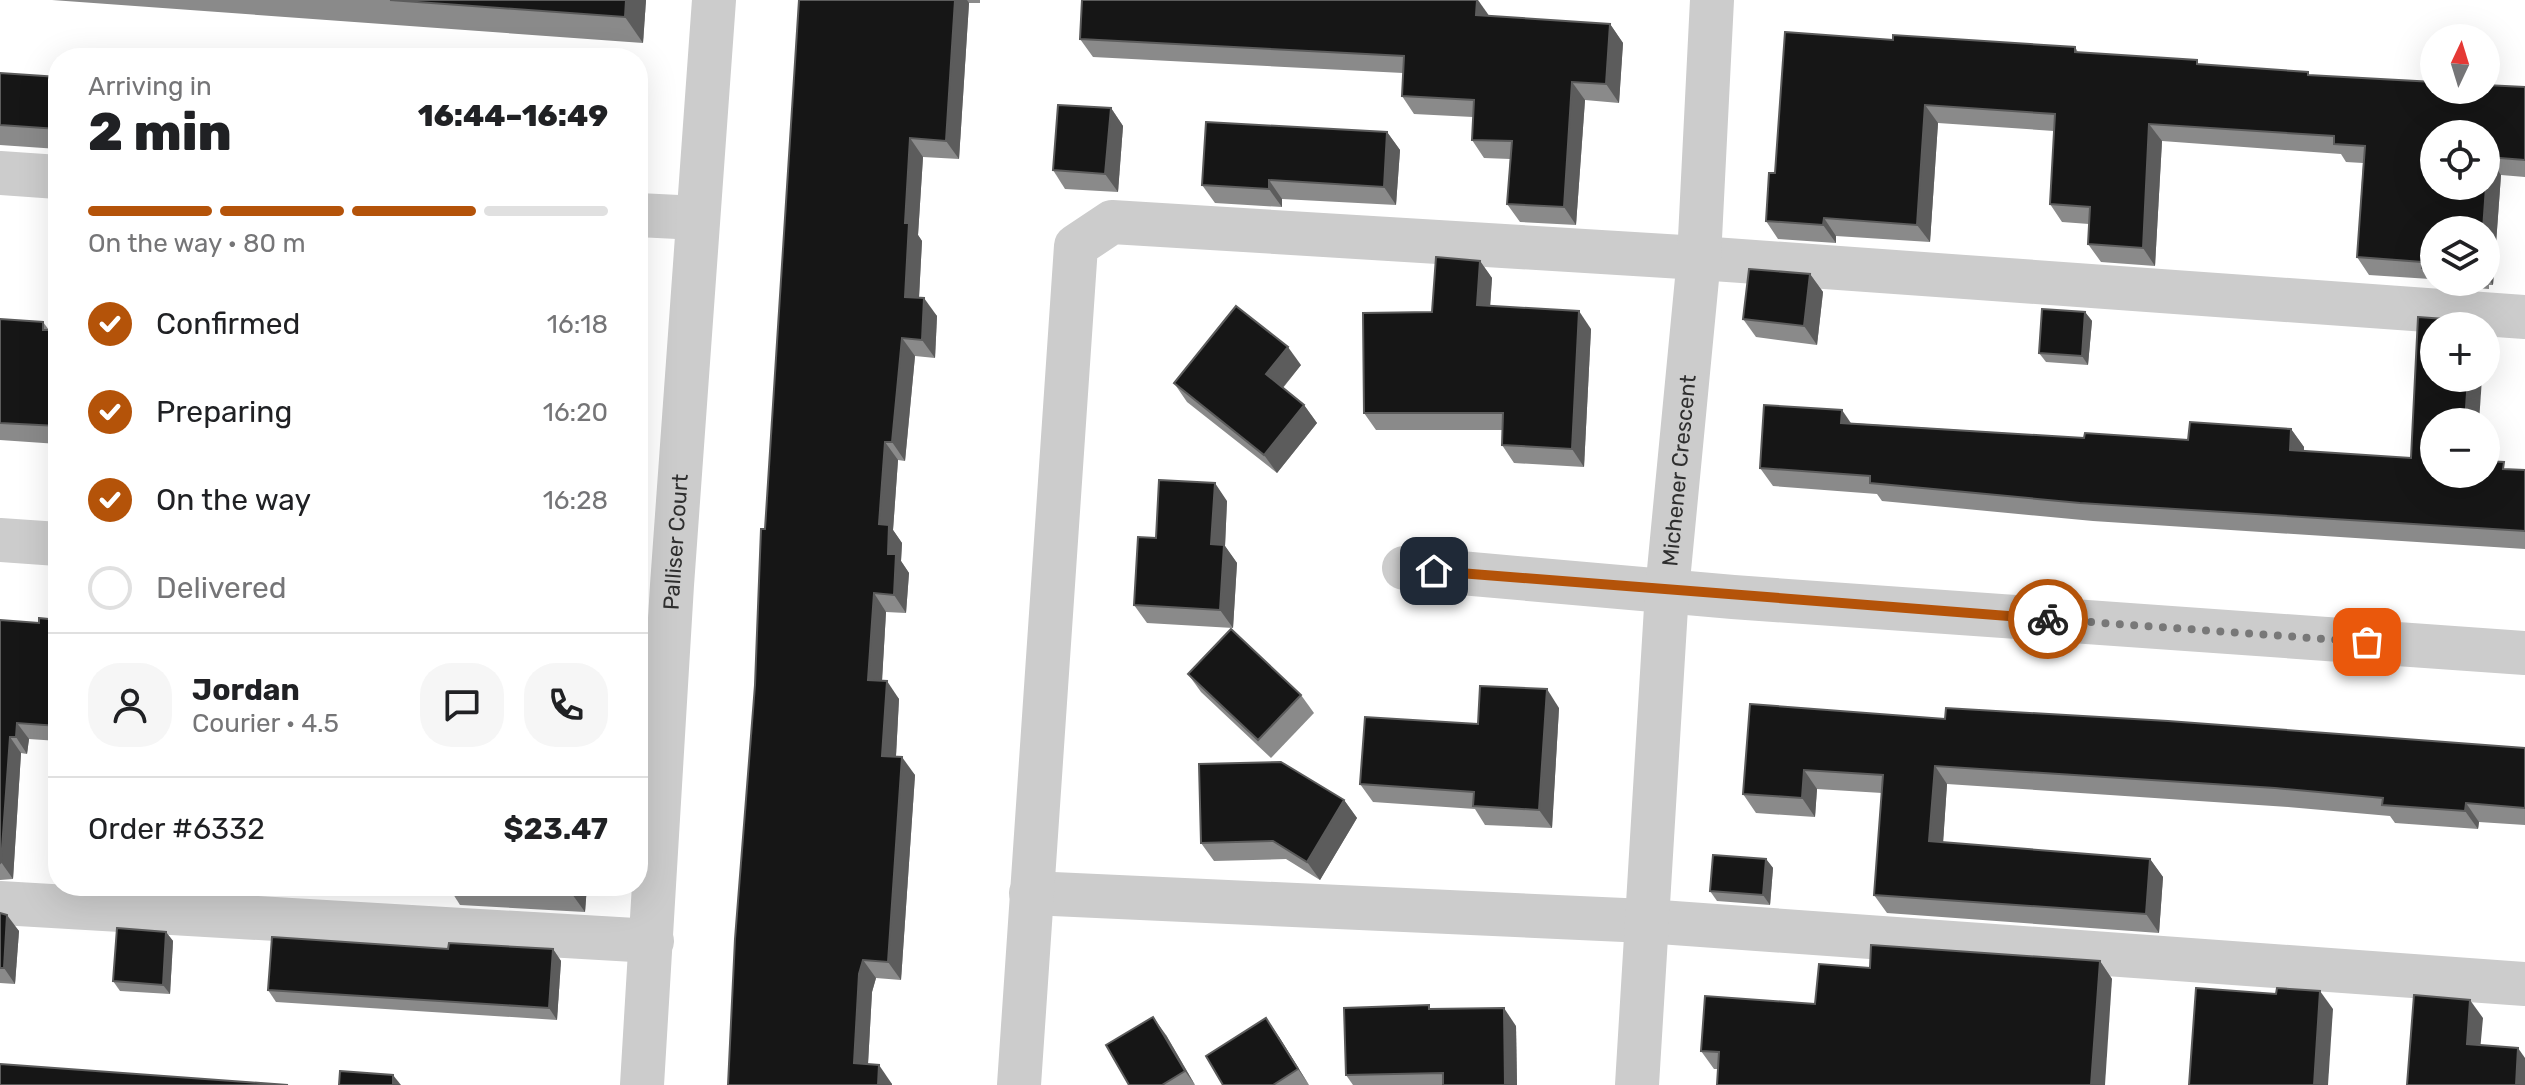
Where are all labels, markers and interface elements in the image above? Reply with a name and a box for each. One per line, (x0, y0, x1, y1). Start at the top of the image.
north arrow (2420, 24, 2500, 104)
map controls (2420, 24, 2500, 488)
text: Arriving in (88, 71, 212, 102)
text: 16:44–16:49 (418, 98, 608, 134)
text: 2 min (88, 101, 232, 163)
button: locate (2420, 120, 2500, 200)
button: layers (2420, 216, 2500, 296)
text: On the way · 80 m (88, 228, 306, 259)
icon: check (88, 302, 132, 346)
text: Confirmed (156, 306, 300, 342)
text: 16:18 (547, 309, 608, 340)
button: + (2420, 312, 2500, 392)
street label: Michener Crescent (1656, 373, 1701, 567)
icon: check (88, 390, 132, 434)
text: Preparing (156, 394, 292, 430)
text: 16:20 (543, 397, 608, 428)
button: − (2420, 408, 2500, 488)
street label: Palliser Court (657, 473, 693, 611)
icon: check (88, 478, 132, 522)
text: On the way (156, 482, 311, 518)
text: 16:28 (543, 485, 608, 516)
pin (1400, 537, 1468, 605)
icon: home (1412, 549, 1456, 593)
text: Delivered (156, 570, 287, 606)
courier (2008, 579, 2088, 659)
icon: bike (2026, 597, 2070, 641)
pin (2333, 608, 2401, 676)
icon: bag (2345, 620, 2389, 664)
button: person (88, 663, 172, 747)
button: chat (420, 663, 504, 747)
button: phone (524, 663, 608, 747)
text: Jordan (192, 672, 300, 708)
text: Courier · 4.5 (192, 708, 339, 739)
text: Order #6332 (88, 811, 265, 847)
text: $23.47 (503, 811, 608, 847)

